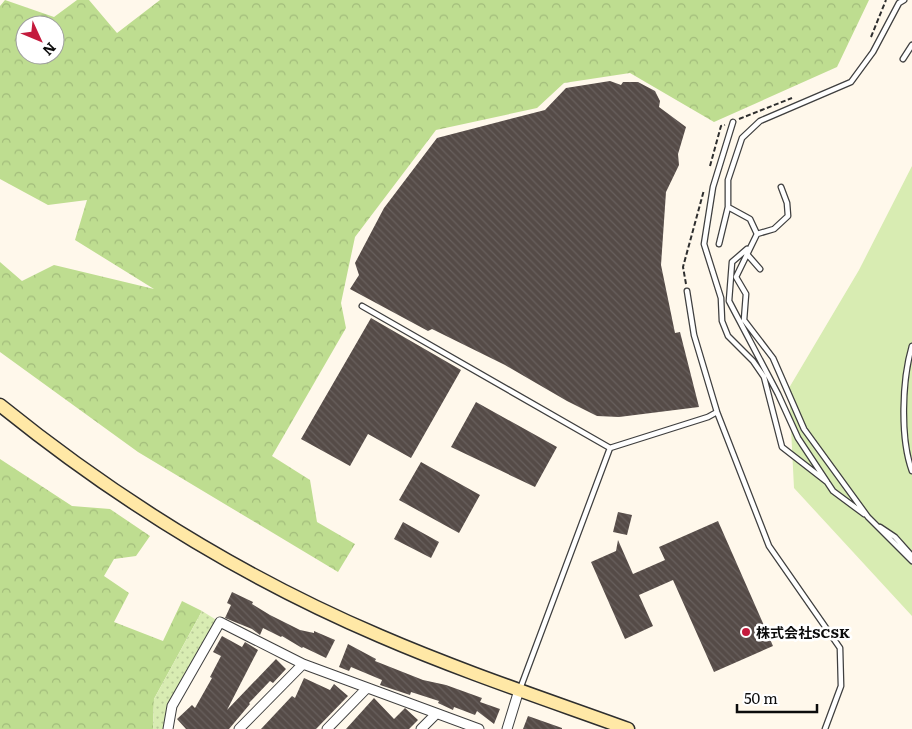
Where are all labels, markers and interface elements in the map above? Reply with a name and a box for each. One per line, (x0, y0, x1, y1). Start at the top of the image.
north arrow (15, 15, 65, 65)
text: N (39, 39, 61, 61)
place label: 株式会社SCSK (756, 622, 850, 642)
marker: 株式会社SCSK (740, 626, 752, 638)
scale bar (737, 682, 817, 714)
text: 50 m (744, 686, 778, 709)

